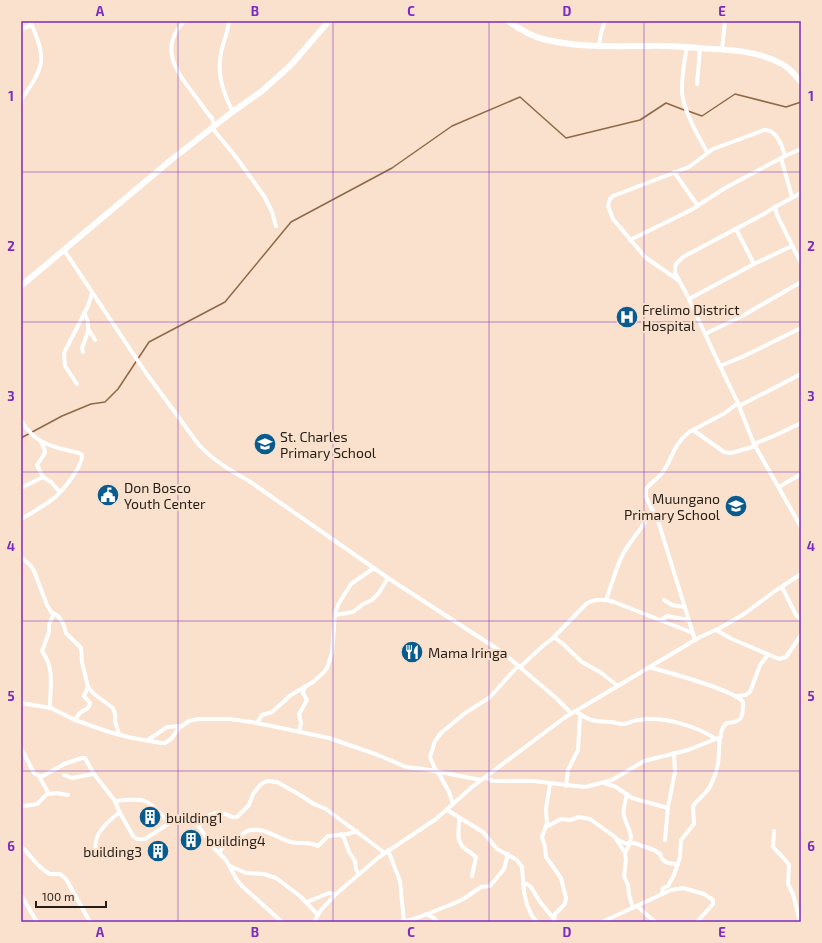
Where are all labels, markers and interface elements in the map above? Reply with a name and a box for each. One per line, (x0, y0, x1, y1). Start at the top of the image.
text: A (96, 3, 105, 19)
text: B (251, 3, 259, 19)
text: C (407, 3, 415, 19)
text: D (563, 3, 572, 19)
text: E (718, 3, 726, 19)
text: 1 (8, 88, 14, 104)
text: 1 (808, 88, 814, 104)
text: 2 (7, 238, 15, 254)
text: 2 (807, 238, 815, 254)
place label: Frelimo District Hospital (642, 301, 740, 334)
hospital icon: Frelimo District Hospital (614, 304, 640, 330)
text: 3 (7, 388, 15, 404)
text: 3 (807, 388, 815, 404)
place label: St. Charles Primary School (280, 428, 377, 461)
school or university icon: St. Charles Primary School (252, 431, 278, 457)
place label: Don Bosco Youth Center (124, 479, 206, 512)
public building icon: Don Bosco Youth Center (95, 482, 121, 508)
place label: Muungano Primary School (624, 490, 721, 523)
school or university icon: Muungano Primary School (723, 493, 749, 519)
text: 4 (7, 538, 15, 554)
text: 4 (807, 538, 815, 554)
restaurant icon: Mama Iringa (399, 639, 425, 665)
place label: Mama Iringa (428, 644, 507, 661)
text: 5 (7, 688, 15, 704)
text: 5 (807, 688, 815, 704)
building icon: building1 (137, 804, 163, 830)
place label: building1 (166, 809, 223, 826)
building icon: building4 (178, 827, 204, 853)
place label: building4 (206, 832, 266, 849)
text: 6 (7, 838, 15, 854)
building icon: building3 (145, 838, 171, 864)
text: 6 (807, 838, 815, 854)
place label: building3 (83, 843, 142, 860)
scale bar (36, 883, 106, 909)
text: 100 m (42, 889, 74, 903)
text: A (96, 924, 105, 940)
text: B (251, 924, 259, 940)
text: C (407, 924, 415, 940)
text: D (563, 924, 572, 940)
text: E (718, 924, 726, 940)

